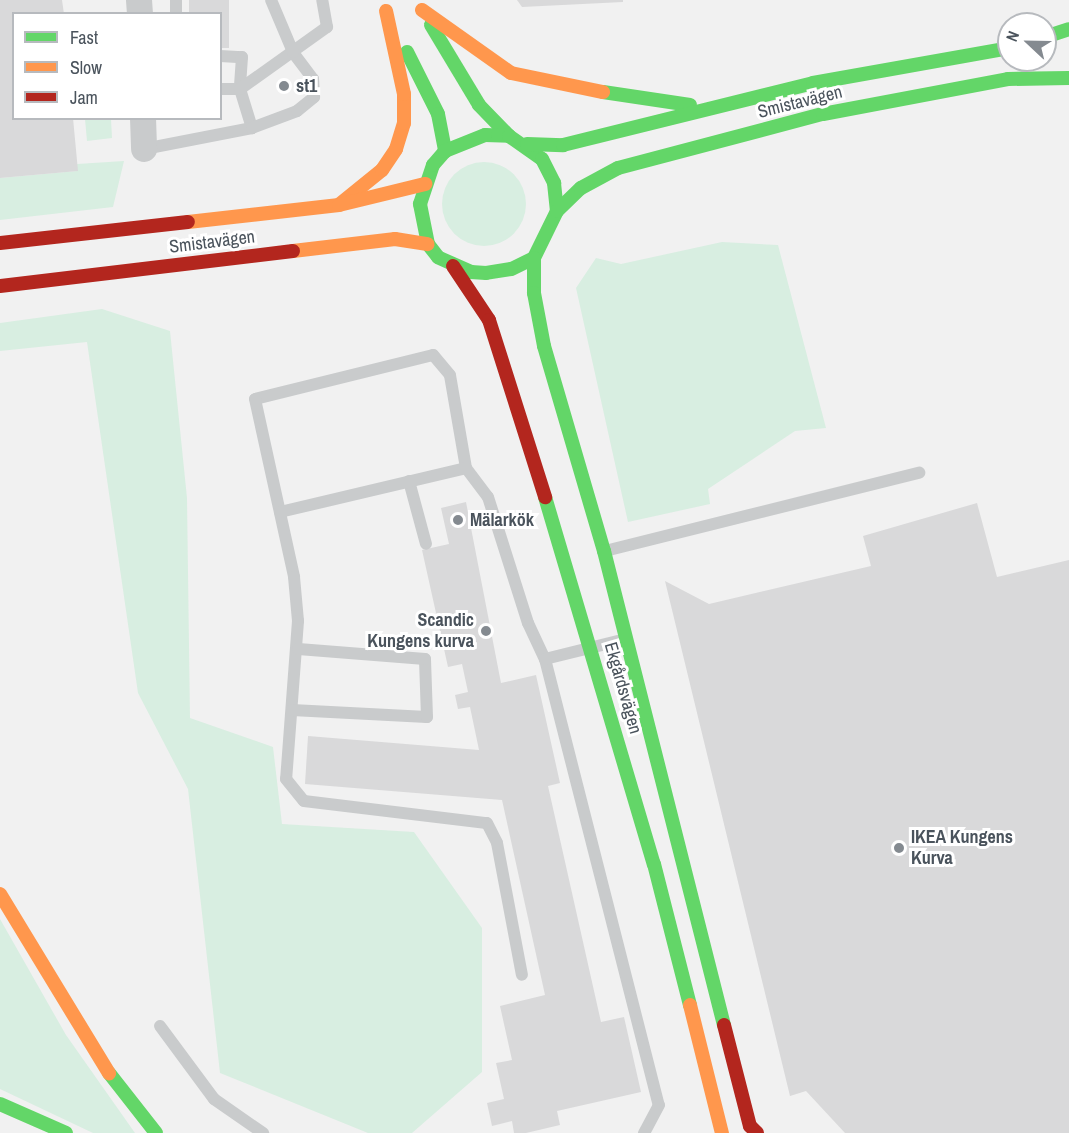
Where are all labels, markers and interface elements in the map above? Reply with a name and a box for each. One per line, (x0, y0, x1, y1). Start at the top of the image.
legend (12, 12, 222, 120)
north arrow (997, 12, 1057, 72)
text: Fast (70, 25, 98, 50)
text: N (1000, 27, 1024, 45)
text: Slow (70, 55, 102, 80)
place label: st1 (296, 75, 317, 97)
marker: st1 (277, 79, 291, 93)
street label: Smistavägen (756, 81, 844, 123)
text: Jam (70, 85, 98, 110)
street label: Smistavägen (168, 226, 256, 258)
place label: Mälarkök (470, 509, 534, 531)
marker: Mälarkök (451, 513, 465, 527)
place label: Scandic Kungens kurva (367, 610, 474, 652)
marker: Scandic Kungens kurva (479, 624, 493, 638)
street label: Ekgårdsvägen (600, 640, 646, 736)
place label: IKEA Kungens Kurva (911, 827, 1014, 870)
marker: IKEA Kungens Kurva (892, 841, 906, 855)

